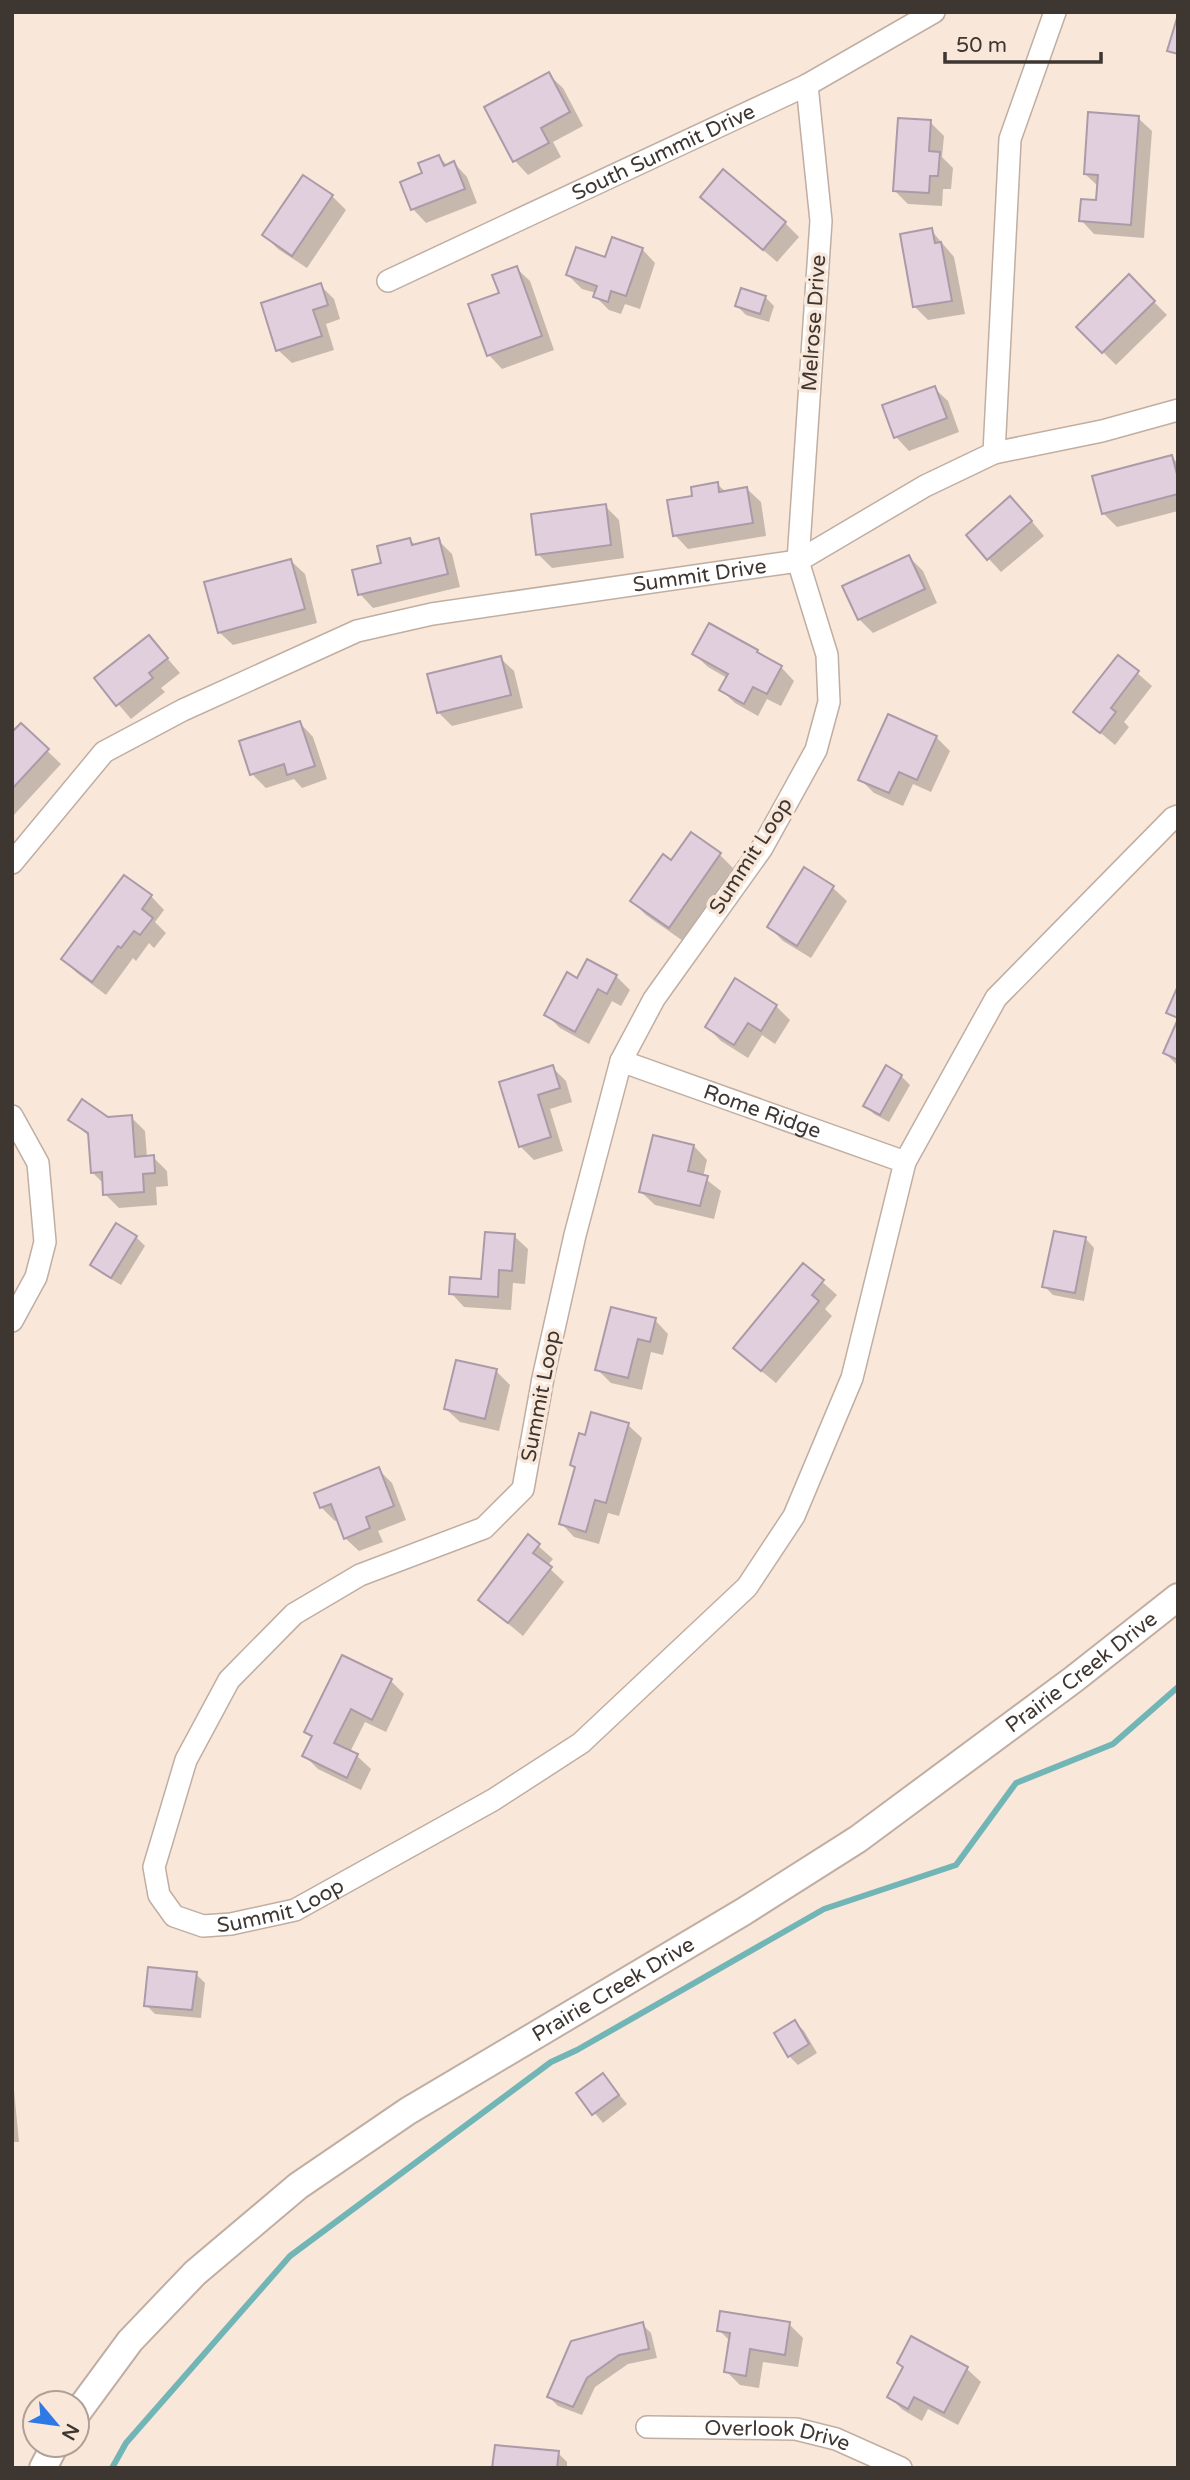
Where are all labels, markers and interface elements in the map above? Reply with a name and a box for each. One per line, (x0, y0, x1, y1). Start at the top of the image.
scale bar (945, 21, 1101, 65)
text: 50 m (956, 33, 1007, 58)
street label: South Summit Drive (568, 99, 759, 206)
street label: Melrose Drive (797, 254, 831, 392)
street label: Summit Drive (631, 553, 768, 597)
street label: Summit Loop (704, 793, 798, 919)
street label: Rome Ridge (700, 1079, 825, 1144)
street label: Summit Loop (516, 1328, 566, 1464)
street label: Prairie Creek Drive (1000, 1606, 1162, 1738)
street label: Summit Loop (216, 1873, 348, 1937)
street label: Prairie Creek Drive (527, 1931, 699, 2047)
north arrow (21, 2389, 91, 2459)
street label: Overlook Drive (704, 2415, 854, 2456)
text: N (57, 2420, 83, 2444)

